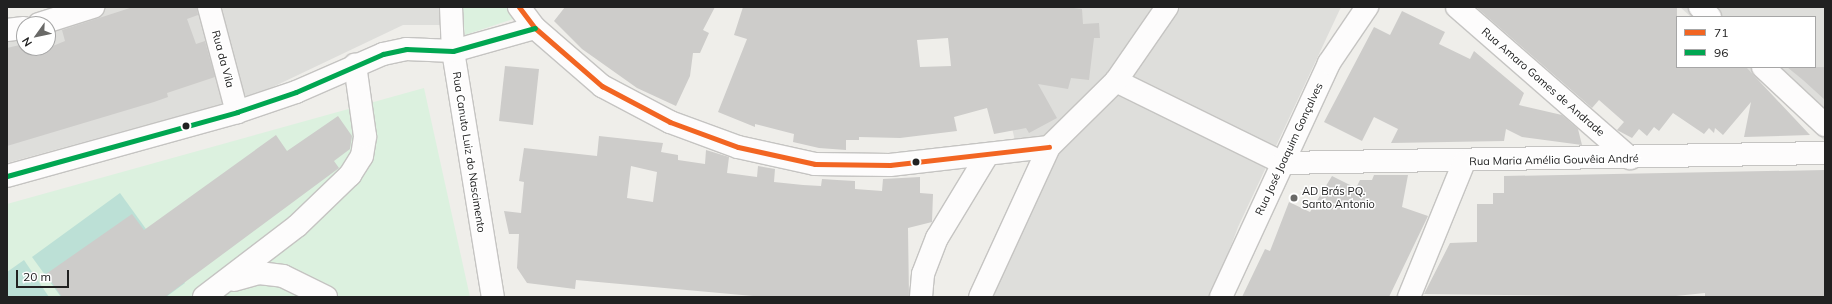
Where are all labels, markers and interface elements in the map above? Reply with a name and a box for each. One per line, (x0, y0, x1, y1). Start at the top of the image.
north arrow (16, 16, 56, 56)
legend (1676, 16, 1816, 68)
street label: Rua Amaro Gomes de Andrade (1479, 25, 1607, 139)
text: 71 (1714, 25, 1728, 40)
street label: Rua da Vila (209, 29, 237, 89)
text: N (19, 35, 35, 49)
text: 96 (1714, 45, 1728, 60)
street label: Rua Canuto Luiz do Nascimento (450, 71, 488, 233)
street label: Rua José Joaquim Gonçalves (1252, 81, 1326, 217)
unlabelled marker (181, 121, 191, 131)
street label: Rua Maria Amélia Gouvêia André (1469, 152, 1639, 168)
unlabelled marker (911, 157, 921, 167)
place label: AD Brás PQ. Santo Antonio (1302, 185, 1375, 211)
marker: AD Brás PQ. Santo Antonio (1289, 193, 1299, 203)
scale bar (18, 262, 71, 288)
text: 20 m (23, 269, 51, 284)

